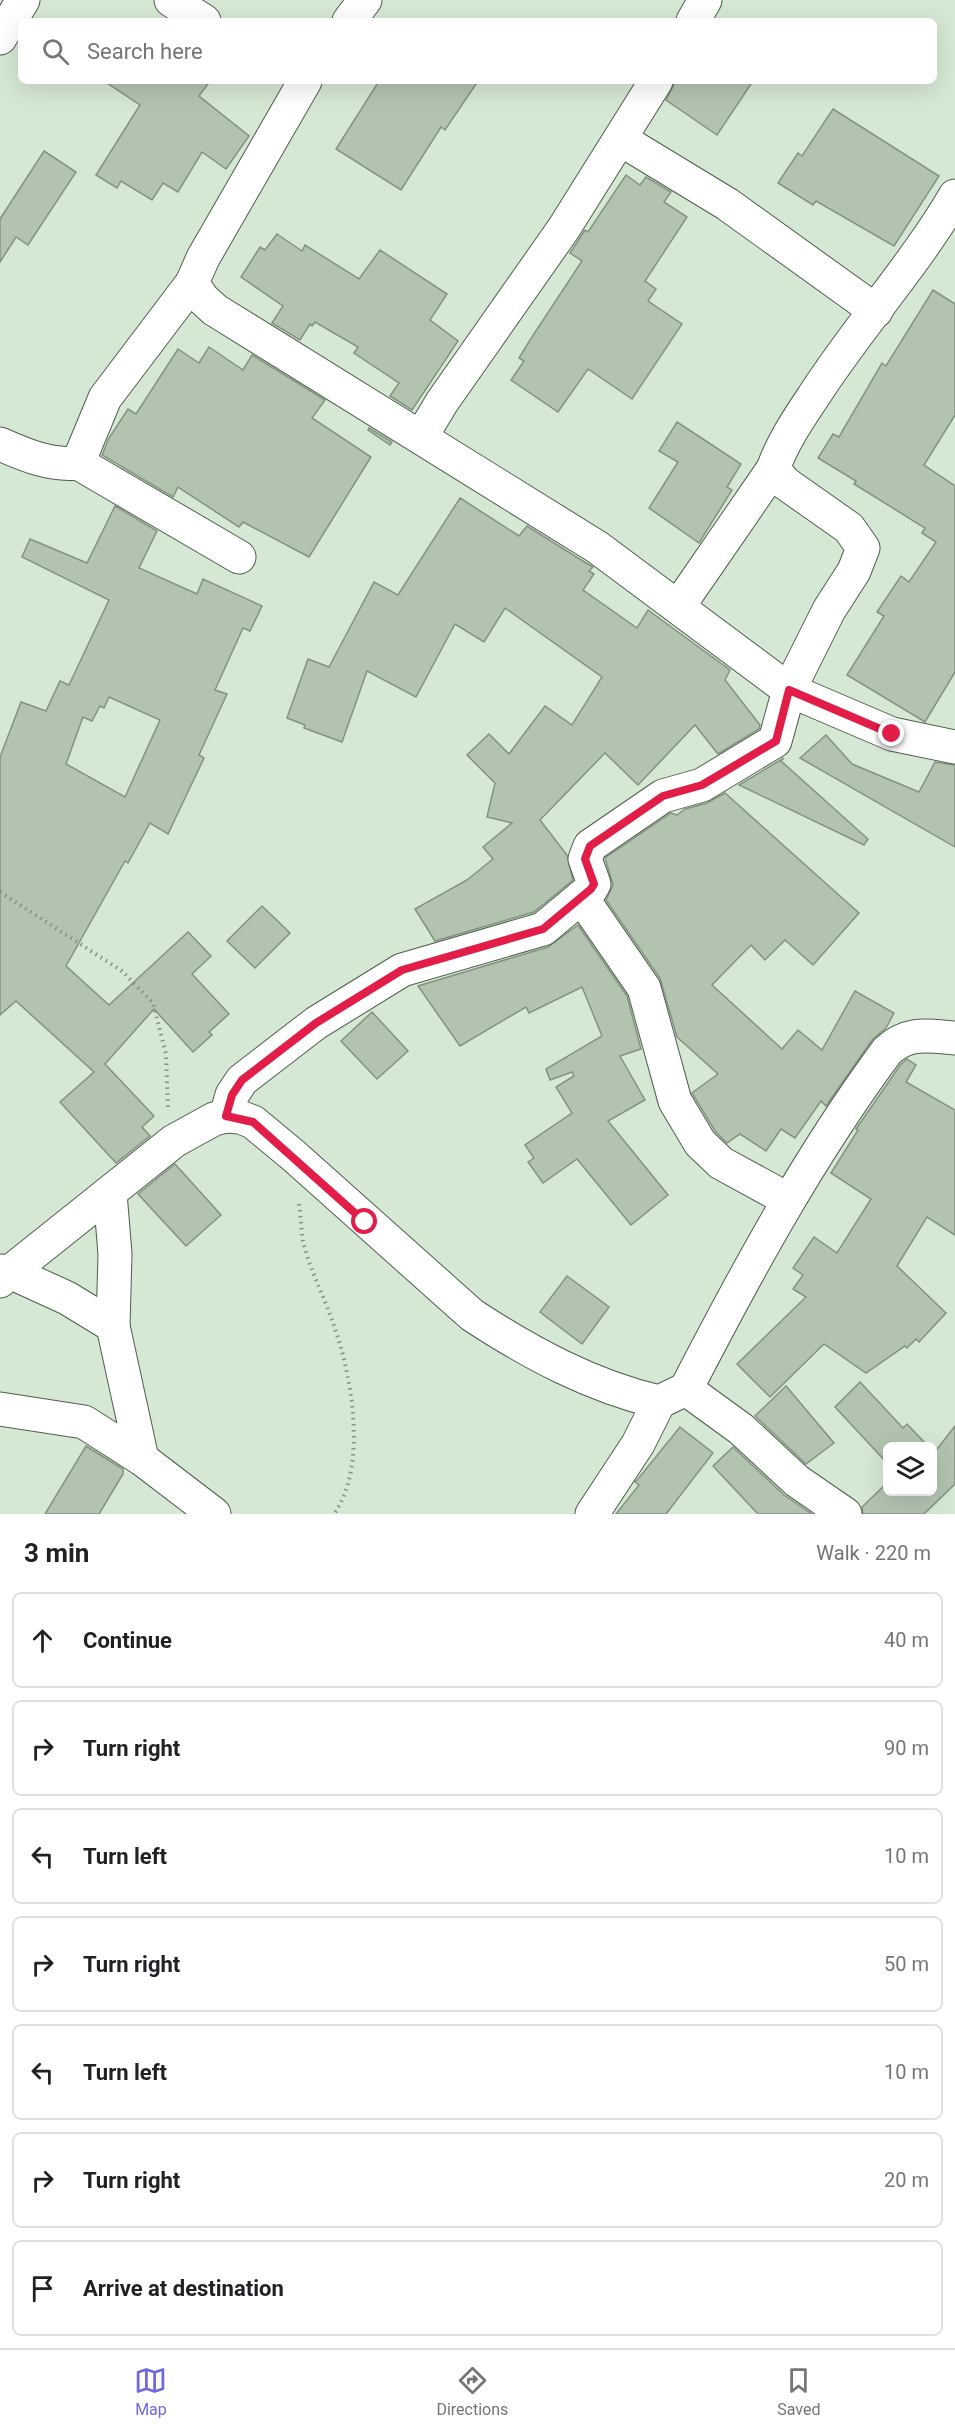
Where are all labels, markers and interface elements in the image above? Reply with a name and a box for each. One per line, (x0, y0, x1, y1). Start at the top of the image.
search box (18, 18, 937, 84)
icon: search (39, 35, 72, 68)
text: Search here (87, 39, 203, 64)
route end (878, 720, 904, 746)
route start (351, 1208, 377, 1234)
map controls (883, 1442, 937, 1496)
button: layers (883, 1442, 937, 1496)
text: 3 min (24, 1538, 89, 1568)
text: Walk · 220 m (816, 1541, 931, 1565)
icon: ahead (26, 1624, 59, 1657)
text: Continue (83, 1628, 172, 1653)
text: 40 m (884, 1628, 929, 1652)
icon: right (26, 1732, 59, 1765)
text: Turn right (83, 1736, 180, 1761)
text: 90 m (884, 1736, 929, 1760)
icon: left (26, 1840, 59, 1873)
text: Turn left (83, 1844, 167, 1869)
text: 10 m (884, 1844, 929, 1868)
icon: right (26, 1948, 59, 1981)
text: Turn right (83, 1952, 180, 1977)
text: 50 m (884, 1952, 929, 1976)
icon: left (26, 2056, 59, 2089)
text: Turn left (83, 2060, 167, 2085)
text: 10 m (884, 2060, 929, 2084)
icon: right (26, 2164, 59, 2197)
text: Turn right (83, 2168, 180, 2193)
text: 20 m (884, 2168, 929, 2192)
icon: arrive (26, 2272, 59, 2305)
text: Arrive at destination (83, 2276, 284, 2301)
tab: Map (134, 2364, 167, 2419)
tab: Directions (436, 2364, 508, 2419)
tab: Saved (777, 2364, 821, 2419)

